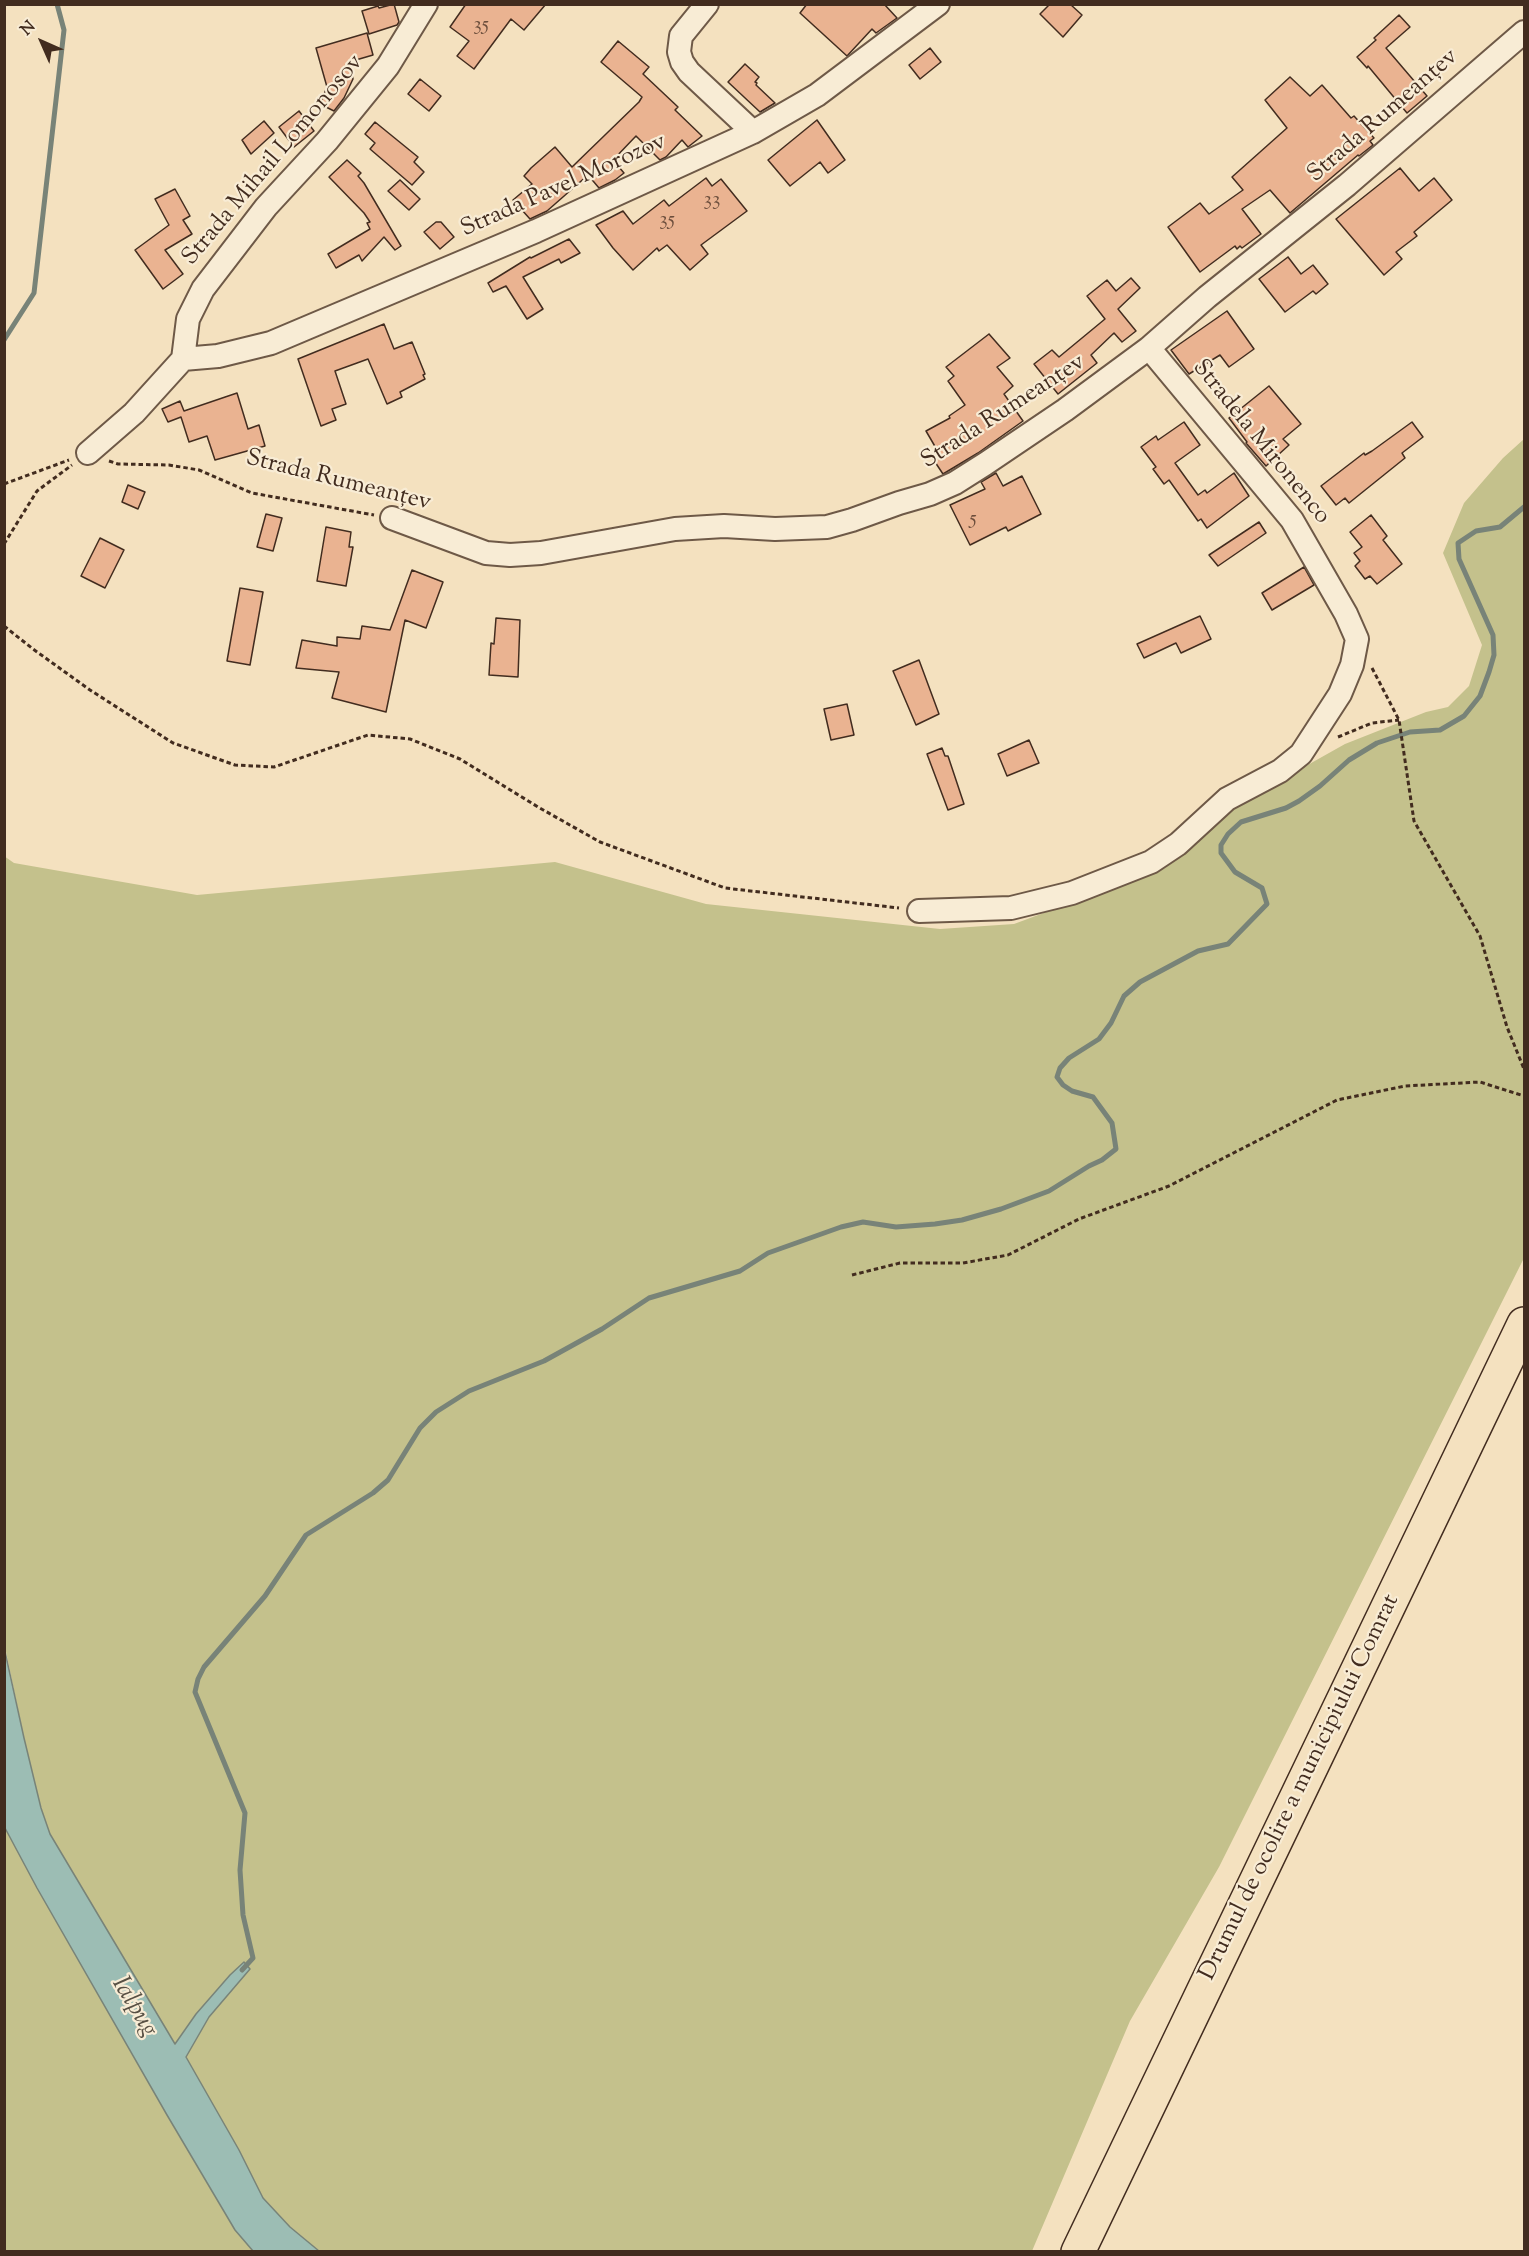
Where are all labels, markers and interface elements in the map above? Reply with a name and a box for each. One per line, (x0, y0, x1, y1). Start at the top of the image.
north arrow (12, 12, 72, 72)
house number: 35 (473, 13, 489, 39)
text: N (16, 16, 42, 42)
street label: Strada Rumeanțev (1303, 44, 1465, 190)
street label: Strada Mihail Lomonosov (177, 50, 371, 272)
street label: Strada Pavel Morozov (457, 129, 671, 245)
house number: 33 (704, 188, 720, 214)
house number: 35 (659, 208, 675, 234)
street label: Strada Rumeanțev (917, 349, 1091, 477)
street label: Stradela Mironenco (1185, 355, 1335, 531)
street label: Strada Rumeanțev (242, 445, 434, 519)
house number: 5 (969, 507, 977, 533)
street label: Drumul de ocolire a municipiului Comrat (1195, 1590, 1407, 1986)
water label: Ialpug (103, 1972, 163, 2044)

